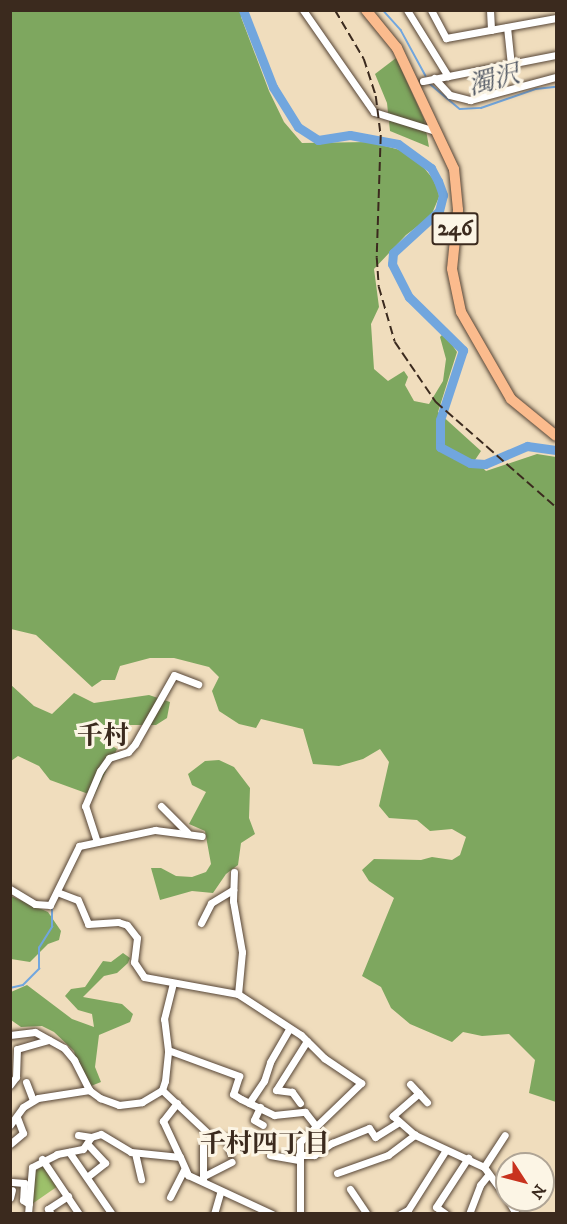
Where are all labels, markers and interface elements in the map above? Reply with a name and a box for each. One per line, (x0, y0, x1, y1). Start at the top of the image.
water label: 濁沢 (465, 59, 523, 103)
road number: 246 (431, 210, 479, 248)
district label: 千村 (77, 721, 129, 753)
district label: 千村四丁目 (200, 1129, 330, 1161)
north arrow (495, 1152, 555, 1212)
text: N (526, 1180, 550, 1203)

